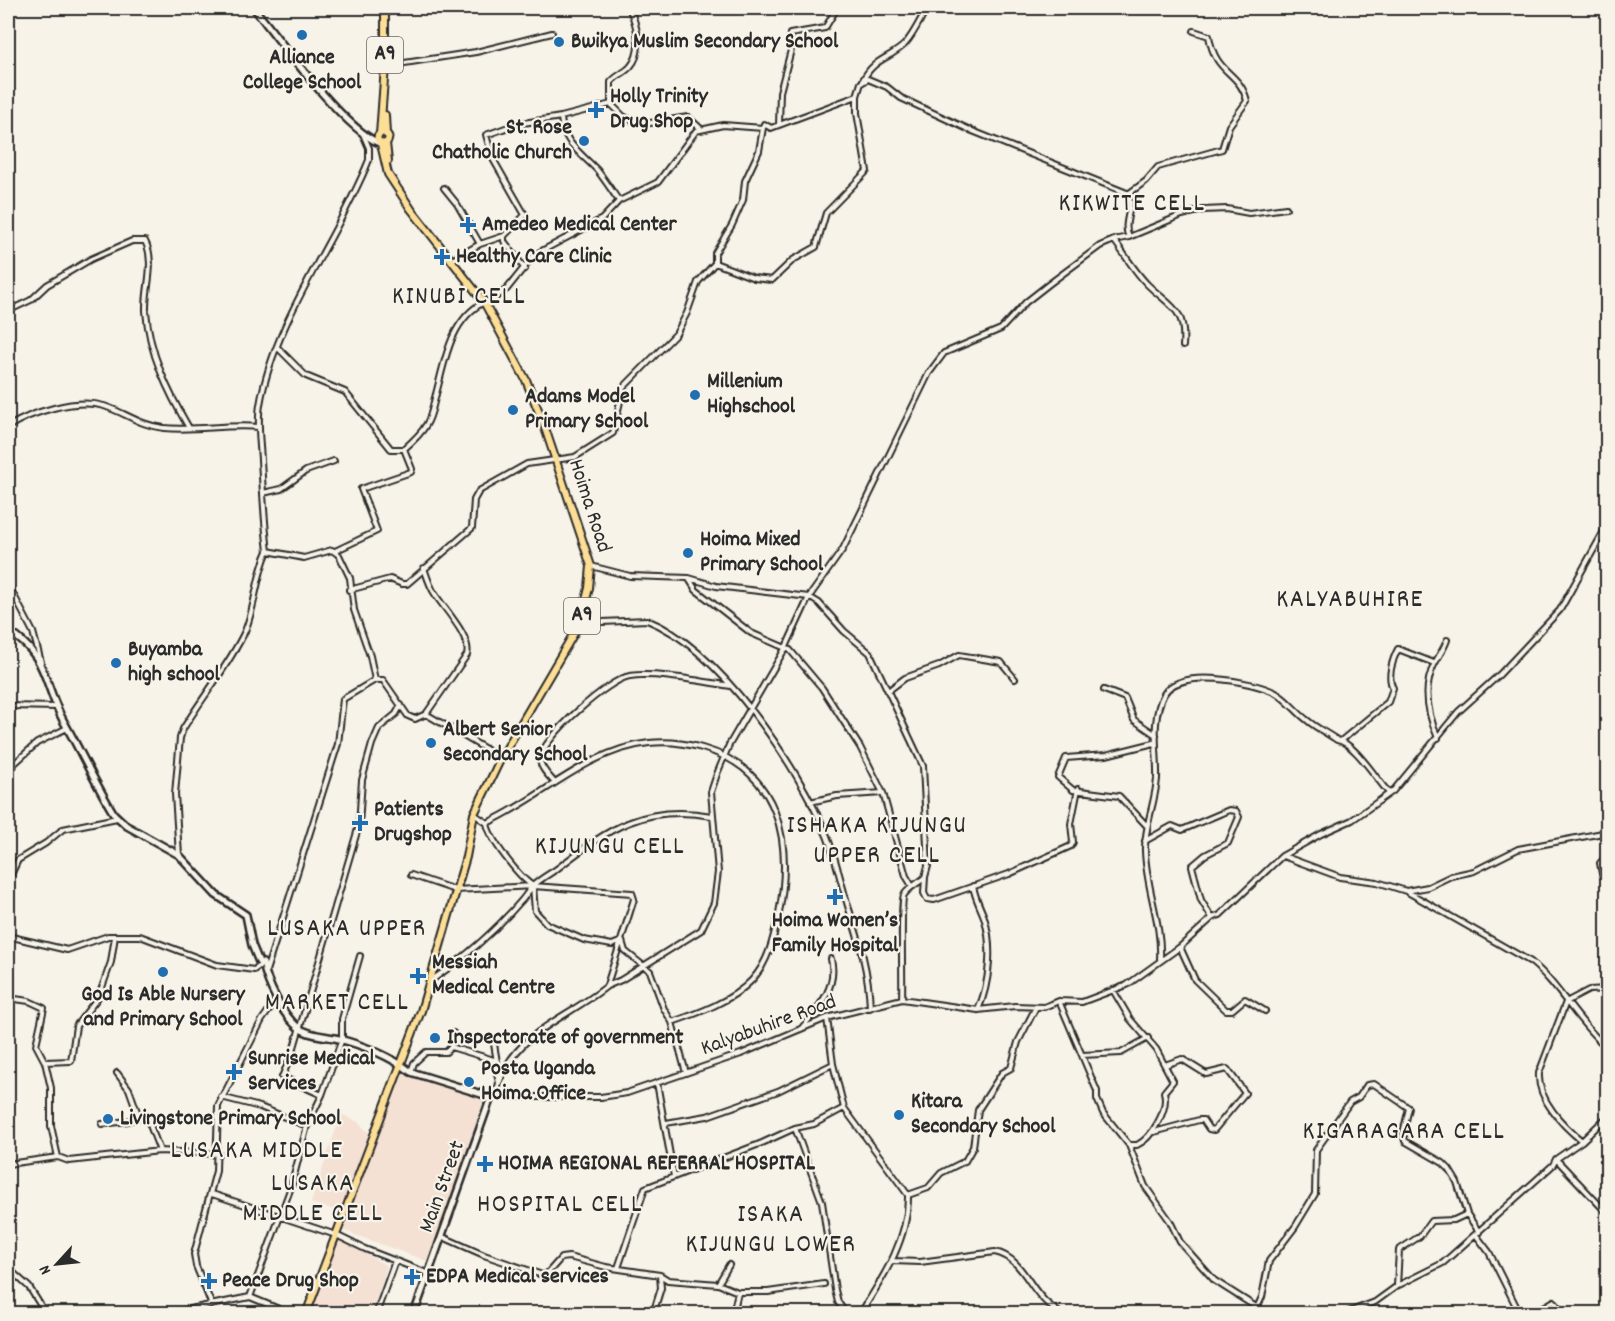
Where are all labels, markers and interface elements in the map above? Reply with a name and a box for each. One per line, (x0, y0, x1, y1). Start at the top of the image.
place label: Bwikya Muslim Secondary School (571, 27, 839, 58)
marker: Alliance College School (295, 28, 309, 42)
marker: Bwikya Muslim Secondary School (552, 35, 566, 49)
road number: A9 (367, 37, 403, 73)
place label: Alliance College School (243, 43, 362, 99)
place label: Holly Trinity Drug Shop (610, 82, 709, 138)
marker: Holly Trinity Drug Shop (587, 101, 605, 119)
place label: St. Rose Chatholic Church (432, 113, 572, 169)
marker: St. Rose Chatholic Church (577, 134, 591, 148)
district label: KIKWITE CELL (1058, 186, 1206, 223)
place label: Amedeo Medical Center (482, 210, 677, 241)
marker: Amedeo Medical Center (459, 216, 477, 234)
place label: Healthy Care Clinic (456, 242, 612, 273)
marker: Healthy Care Clinic (433, 248, 451, 266)
district label: KINUBI CELL (392, 279, 526, 316)
place label: Millenium Highschool (707, 367, 796, 423)
place label: Adams Model Primary School (525, 382, 649, 438)
marker: Millenium Highschool (688, 388, 702, 402)
marker: Adams Model Primary School (506, 403, 520, 417)
street label: Hoima Road (559, 455, 619, 557)
place label: Hoima Mixed Primary School (700, 525, 824, 581)
marker: Hoima Mixed Primary School (681, 546, 695, 560)
district label: KALYABUHIRE (1276, 582, 1424, 619)
road number: A9 (564, 598, 600, 634)
place label: Buyamba high school (128, 635, 221, 691)
marker: Buyamba high school (109, 656, 123, 670)
place label: Albert Senior Secondary School (443, 715, 588, 771)
marker: Albert Senior Secondary School (424, 736, 438, 750)
place label: Patients Drugshop (374, 795, 452, 851)
district label: ISHAKA KIJUNGU UPPER CELL (787, 808, 967, 875)
marker: Patients Drugshop (351, 814, 369, 832)
district label: KIJUNGU CELL (535, 829, 685, 866)
marker: Hoima Women’s Family Hospital (826, 888, 844, 906)
place label: Hoima Women’s Family Hospital (772, 906, 899, 962)
district label: LUSAKA UPPER (267, 911, 427, 948)
place label: Messiah Medical Centre (432, 948, 555, 1004)
marker: God Is Able Nursery and Primary School (156, 965, 170, 979)
marker: Messiah Medical Centre (409, 967, 427, 985)
place label: God Is Able Nursery and Primary School (81, 980, 246, 1036)
district label: MARKET CELL (265, 985, 409, 1022)
street label: Kalyabuhire Road (697, 987, 841, 1065)
place label: Inspectorate of government (447, 1023, 684, 1054)
marker: Inspectorate of government (428, 1031, 442, 1045)
place label: Sunrise Medical Services (248, 1044, 376, 1100)
place label: Posta Uganda Hoima Office (481, 1054, 596, 1110)
marker: Sunrise Medical Services (225, 1063, 243, 1081)
marker: Posta Uganda Hoima Office (462, 1075, 476, 1089)
place label: Kitara Secondary School (911, 1087, 1056, 1143)
place label: Livingstone Primary School (120, 1104, 342, 1135)
marker: Kitara Secondary School (892, 1108, 906, 1122)
marker: Livingstone Primary School (101, 1112, 115, 1126)
district label: KIGARAGARA CELL (1303, 1114, 1505, 1151)
district label: LUSAKA MIDDLE (170, 1133, 344, 1170)
street label: Main Street (412, 1137, 474, 1237)
place label: HOIMA REGIONAL REFERRAL HOSPITAL (498, 1149, 816, 1180)
marker: HOIMA REGIONAL REFERRAL HOSPITAL (476, 1155, 494, 1173)
district label: LUSAKA MIDDLE CELL (243, 1166, 383, 1233)
district label: HOSPITAL CELL (477, 1187, 643, 1224)
district label: ISAKA KIJUNGU LOWER (686, 1197, 856, 1264)
north arrow (27, 1234, 87, 1294)
text: N (34, 1261, 58, 1278)
place label: EDPA Medical services (426, 1262, 609, 1293)
place label: Peace Drug Shop (222, 1266, 359, 1297)
marker: EDPA Medical services (403, 1268, 421, 1286)
marker: Peace Drug Shop (200, 1272, 218, 1290)

